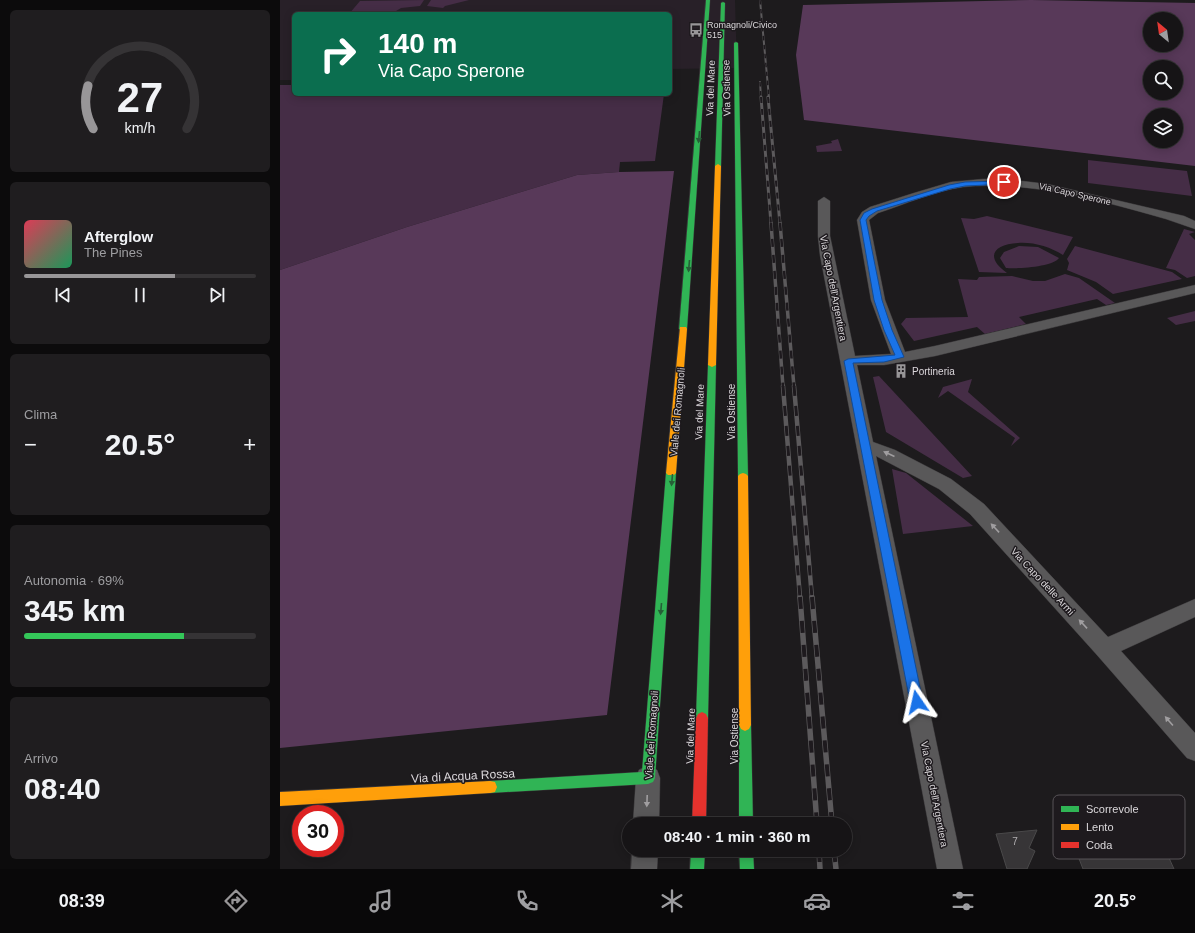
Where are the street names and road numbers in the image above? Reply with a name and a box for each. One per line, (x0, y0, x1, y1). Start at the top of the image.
street label: Via del Mare (704, 59, 717, 116)
street label: Via Ostiense (720, 59, 732, 116)
street label: Via Capo Sperone (1038, 181, 1112, 207)
street label: Via Capo dell'Argentiera (818, 234, 849, 342)
street label: Viale dei Romagnoli (668, 367, 687, 457)
street label: Via del Mare (693, 383, 706, 440)
street label: Via Ostiense (726, 383, 737, 440)
street label: Via Capo delle Armi (1009, 546, 1077, 617)
street label: Viale dei Romagnoli (643, 690, 660, 780)
street label: Via del Mare (684, 707, 697, 764)
street label: Via Ostiense (729, 707, 740, 764)
street label: Via Capo dell'Argentiera (919, 740, 950, 848)
street label: Via di Acqua Rossa (411, 766, 516, 786)

